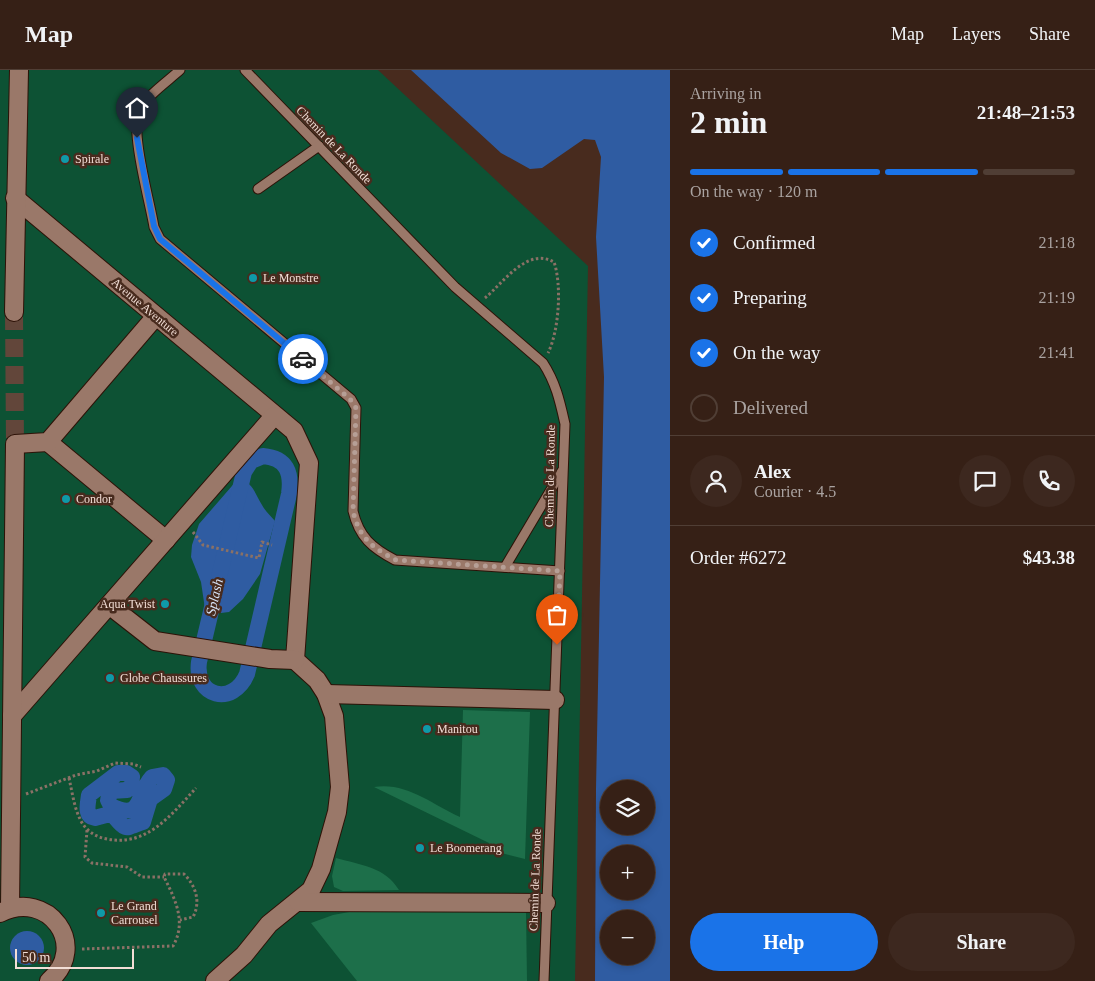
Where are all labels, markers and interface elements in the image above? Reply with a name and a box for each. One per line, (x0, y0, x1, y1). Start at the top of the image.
text: Map (25, 21, 73, 47)
text: Map (891, 24, 924, 44)
text: Layers (952, 24, 1001, 44)
text: Share (1029, 24, 1070, 44)
text: Arriving in (690, 85, 762, 102)
pin (116, 87, 158, 138)
icon: home (123, 94, 151, 122)
text: 21:48–21:53 (977, 102, 1075, 123)
street label: Chemin de La Ronde (293, 103, 375, 187)
text: 2 min (690, 104, 767, 140)
place label: Spirale (75, 152, 109, 166)
marker: Spirale (59, 153, 71, 165)
text: On the way · 120 m (690, 183, 818, 200)
icon: check (690, 229, 718, 257)
text: Confirmed (733, 232, 815, 253)
text: 21:18 (1039, 234, 1075, 251)
place label: Le Monstre (263, 271, 319, 285)
marker: Le Monstre (247, 272, 259, 284)
street label: Avenue Aventure (109, 275, 181, 339)
icon: check (690, 284, 718, 312)
text: Preparing (733, 287, 807, 308)
text: 21:19 (1039, 289, 1075, 306)
courier (278, 334, 328, 384)
icon: check (690, 339, 718, 367)
text: On the way (733, 342, 821, 363)
text: 21:41 (1039, 344, 1075, 361)
icon: car (289, 345, 317, 373)
text: Delivered (733, 397, 808, 418)
street label: Chemin de La Ronde (542, 425, 558, 527)
button: person (690, 455, 742, 507)
button: chat (959, 455, 1011, 507)
button: phone (1023, 455, 1075, 507)
text: Alex (754, 461, 791, 482)
text: Courier · 4.5 (754, 483, 836, 500)
place label: Condor (76, 492, 112, 506)
marker: Condor (60, 493, 72, 505)
text: Order #6272 (690, 547, 787, 568)
text: $43.38 (1023, 547, 1075, 568)
water label: Splash (203, 577, 226, 617)
pin (536, 594, 578, 645)
place label: Aqua Twist (100, 597, 156, 611)
marker: Aqua Twist (159, 598, 171, 610)
icon: bag (543, 601, 571, 629)
place label: Globe Chaussures (120, 671, 207, 685)
marker: Globe Chaussures (104, 672, 116, 684)
place label: Manitou (437, 722, 478, 736)
marker: Manitou (421, 723, 433, 735)
map controls (600, 780, 655, 965)
button: layers (600, 780, 655, 835)
street label: Chemin de La Ronde (526, 829, 544, 931)
place label: Le Boomerang (430, 841, 502, 855)
marker: Le Boomerang (414, 842, 426, 854)
button: + (600, 845, 655, 900)
place label: Le Grand Carrousel (111, 899, 158, 927)
marker: Le Grand Carrousel (95, 907, 107, 919)
button: − (600, 910, 655, 965)
button: Help (690, 913, 878, 971)
button: Share (888, 913, 1075, 971)
scale bar (15, 946, 134, 969)
text: 50 m (22, 950, 50, 965)

